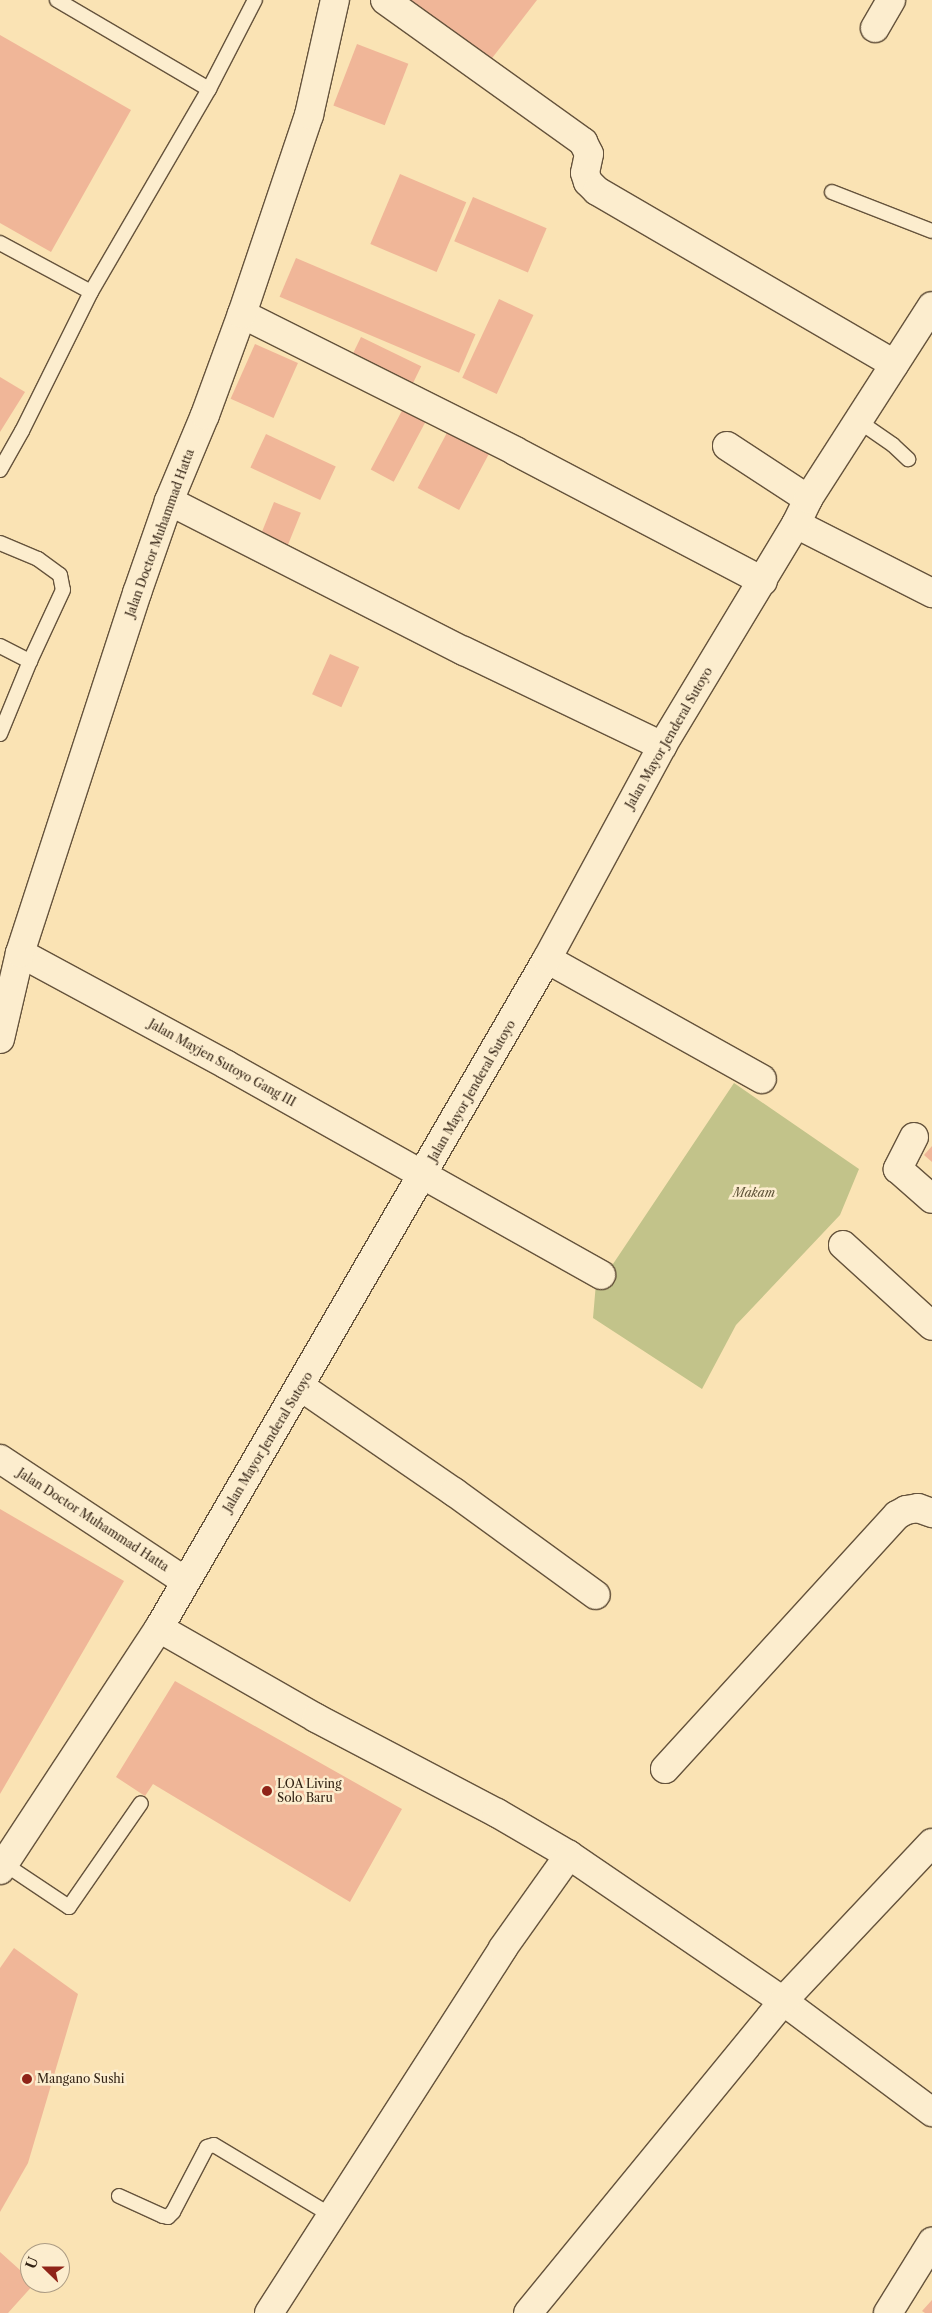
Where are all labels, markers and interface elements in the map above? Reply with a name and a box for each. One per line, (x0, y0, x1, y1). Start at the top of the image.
street label: Jalan Doctor Muhammad Hatta (123, 447, 197, 619)
street label: Jalan Mayor Jenderal Sutoyo (623, 665, 715, 811)
street label: Jalan Mayjen Sutoyo Gang III (146, 1016, 298, 1110)
street label: Jalan Mayor Jenderal Sutoyo (426, 1018, 518, 1164)
park label: Makam (733, 1186, 775, 1200)
street label: Jalan Mayor Jenderal Sutoyo (220, 1369, 316, 1515)
street label: Jalan Doctor Muhammad Hatta (14, 1466, 172, 1574)
place label: LOA Living Solo Baru (277, 1777, 342, 1805)
marker: LOA Living Solo Baru (261, 1785, 273, 1797)
place label: Mangano Sushi (37, 2072, 125, 2086)
marker: Mangano Sushi (21, 2073, 33, 2085)
north arrow (20, 2243, 70, 2293)
text: U (22, 2254, 42, 2271)

